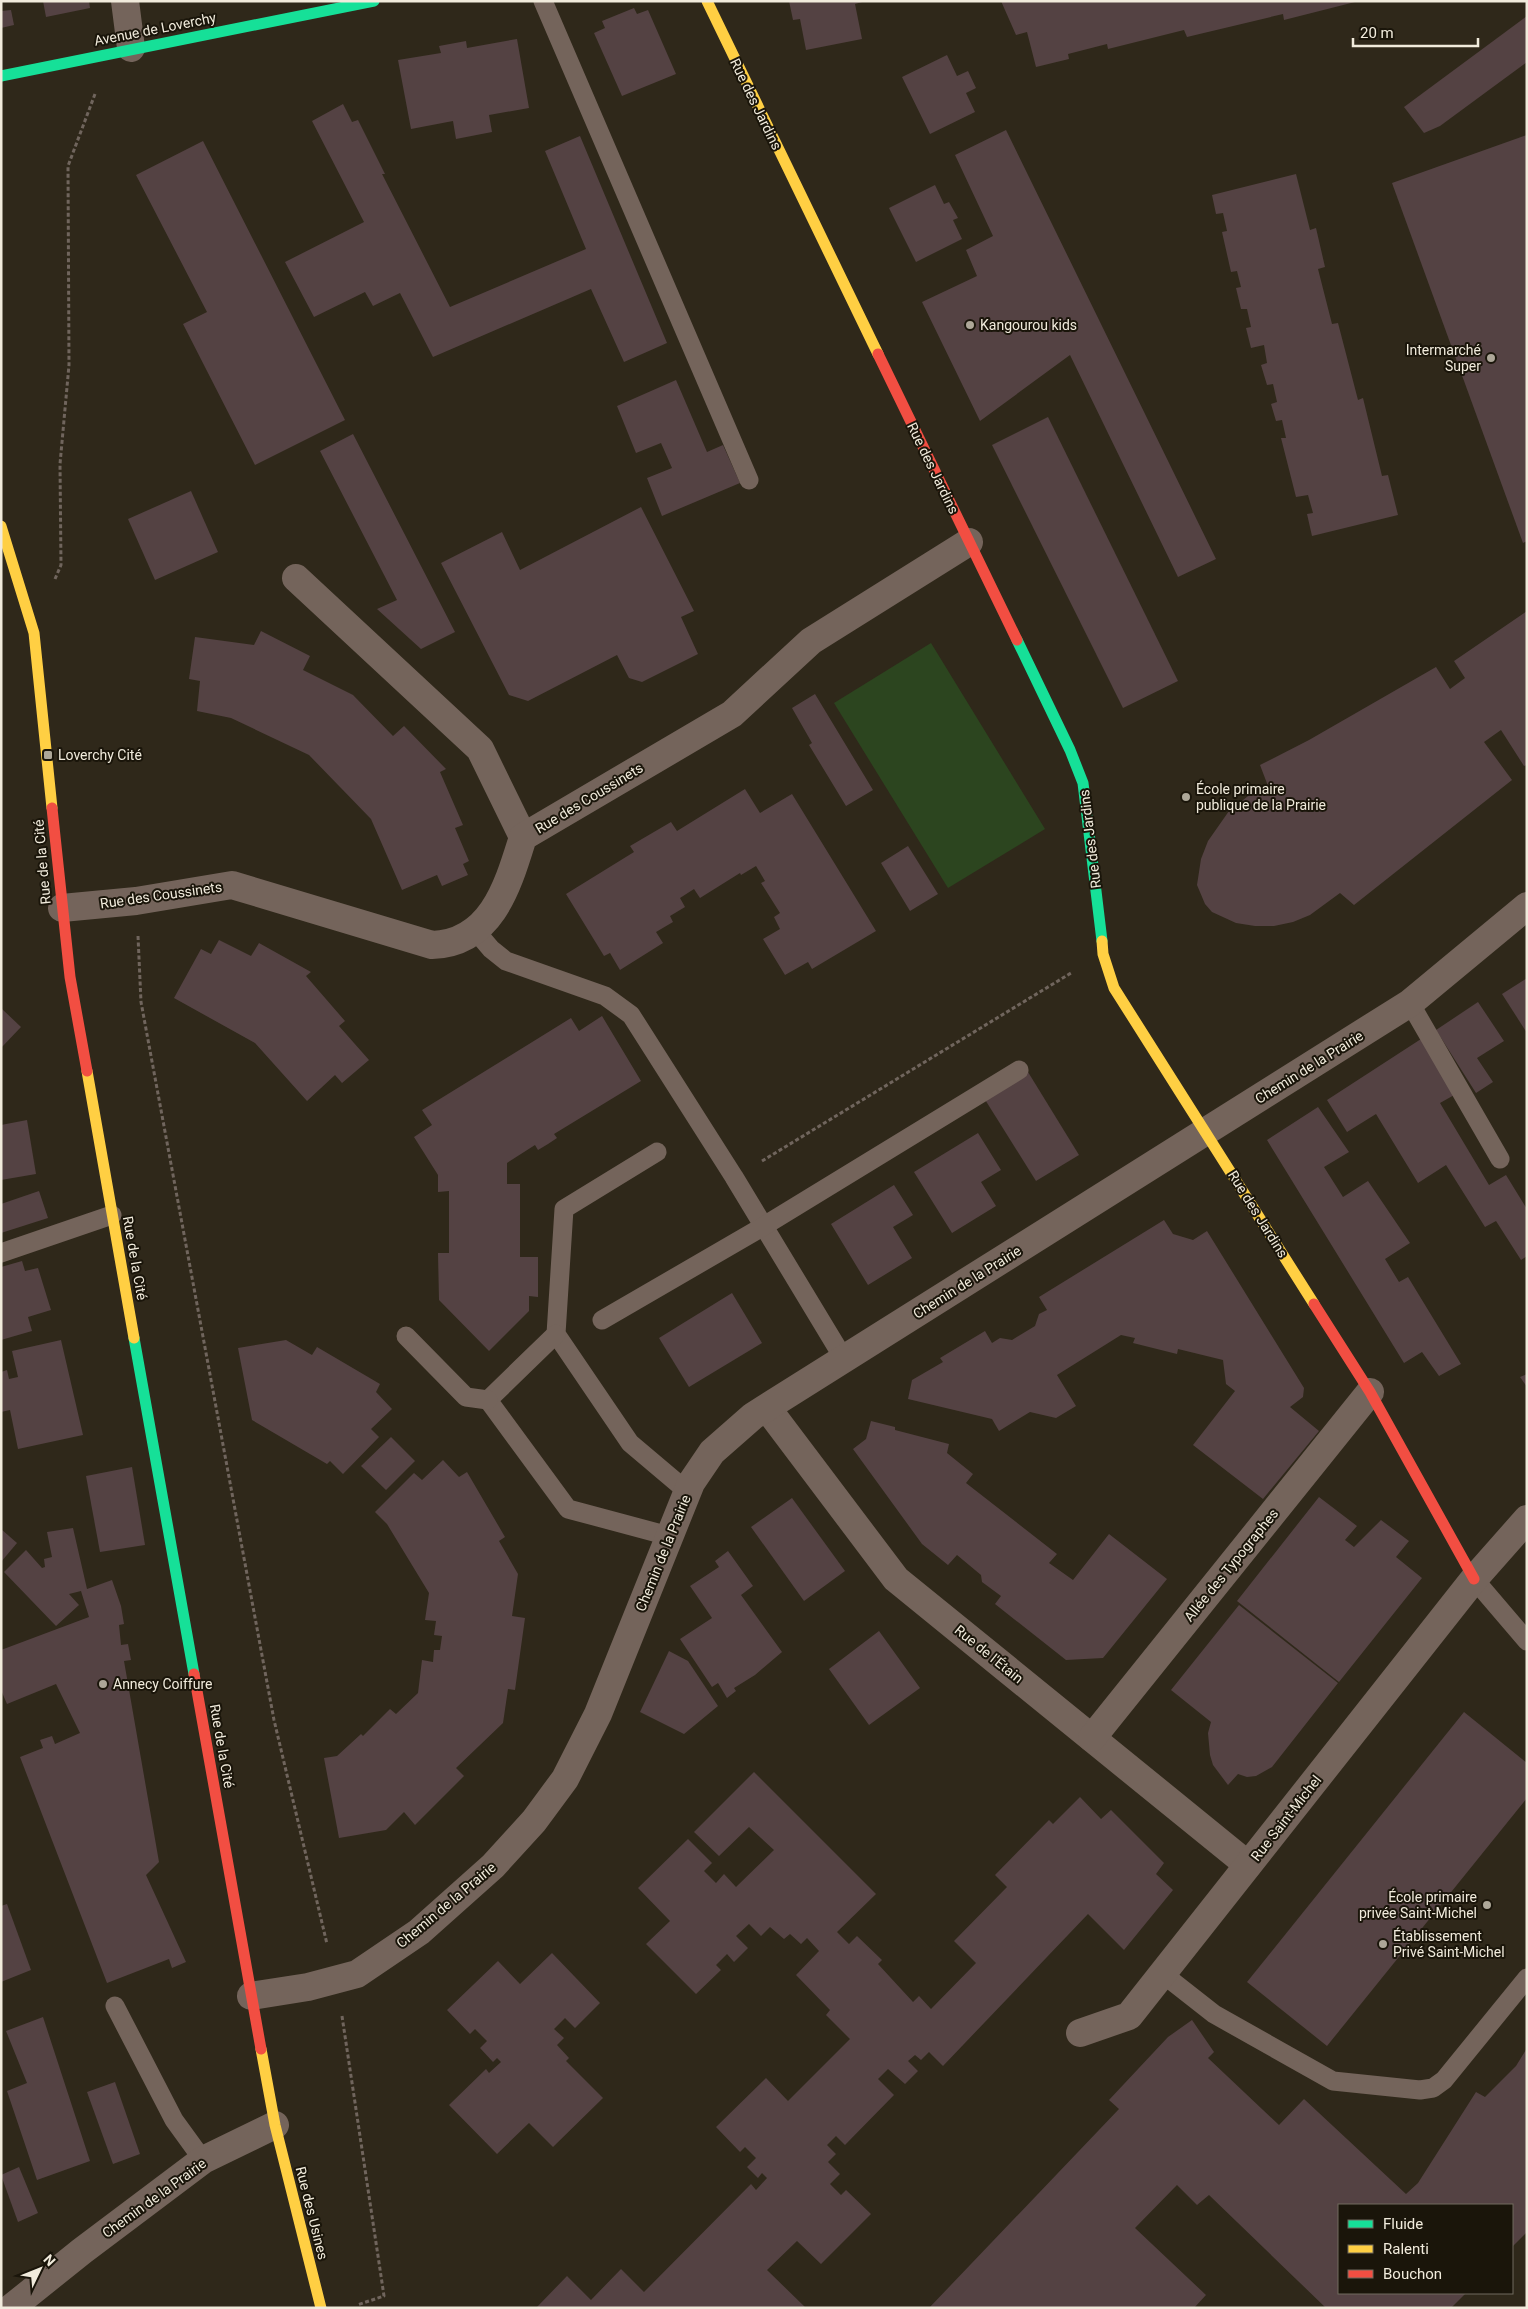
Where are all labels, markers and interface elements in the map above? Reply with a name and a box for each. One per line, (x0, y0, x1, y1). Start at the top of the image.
street label: Avenue de Loverchy (93, 9, 218, 49)
scale bar (1353, 15, 1478, 47)
text: 20 m (1360, 24, 1394, 42)
street label: Rue des Jardins (727, 56, 785, 152)
place label: Kangourou kids (980, 317, 1077, 333)
marker: Kangourou kids (964, 319, 976, 331)
place label: Intermarché Super (1406, 342, 1481, 374)
marker: Intermarché Super (1485, 352, 1497, 364)
street label: Rue des Jardins (904, 420, 962, 516)
place label: Loverchy Cité (58, 747, 142, 763)
marker: Loverchy Cité (42, 749, 54, 761)
street label: Rue des Coussinets (532, 759, 646, 837)
place label: École primaire publique de la Prairie (1196, 780, 1326, 813)
street label: Rue des Jardins (1076, 789, 1104, 889)
marker: École primaire publique de la Prairie (1180, 791, 1192, 803)
street label: Rue de la Cité (30, 819, 54, 905)
street label: Rue des Coussinets (99, 879, 223, 911)
street label: Chemin de la Prairie (1252, 1027, 1366, 1107)
street label: Rue des Jardins (1225, 1168, 1291, 1260)
street label: Rue de la Cité (120, 1215, 150, 1301)
street label: Chemin de la Prairie (910, 1242, 1024, 1322)
street label: Chemin de la Prairie (632, 1492, 694, 1614)
street label: Allée des Typographes (1181, 1505, 1281, 1625)
street label: Rue de l'Étain (952, 1621, 1027, 1686)
place label: Annecy Coiffure (113, 1676, 212, 1692)
marker: Annecy Coiffure (97, 1678, 109, 1690)
street label: Rue de la Cité (207, 1703, 237, 1789)
street label: Rue Saint-Michel (1248, 1772, 1324, 1864)
street label: Chemin de la Prairie (393, 1859, 499, 1951)
place label: École primaire privée Saint-Michel (1359, 1888, 1477, 1921)
marker: École primaire privée Saint-Michel (1481, 1899, 1493, 1911)
place label: Établissement Privé Saint-Michel (1393, 1927, 1505, 1960)
marker: Établissement Privé Saint-Michel (1377, 1938, 1389, 1950)
street label: Chemin de la Prairie (99, 2155, 209, 2241)
street label: Rue des Usines (293, 2165, 331, 2261)
legend (1338, 2204, 1513, 2294)
text: Fluide (1383, 2215, 1423, 2233)
text: Ralenti (1383, 2240, 1429, 2258)
north arrow (15, 2244, 65, 2294)
text: N (40, 2251, 59, 2269)
text: Bouchon (1383, 2265, 1442, 2283)

